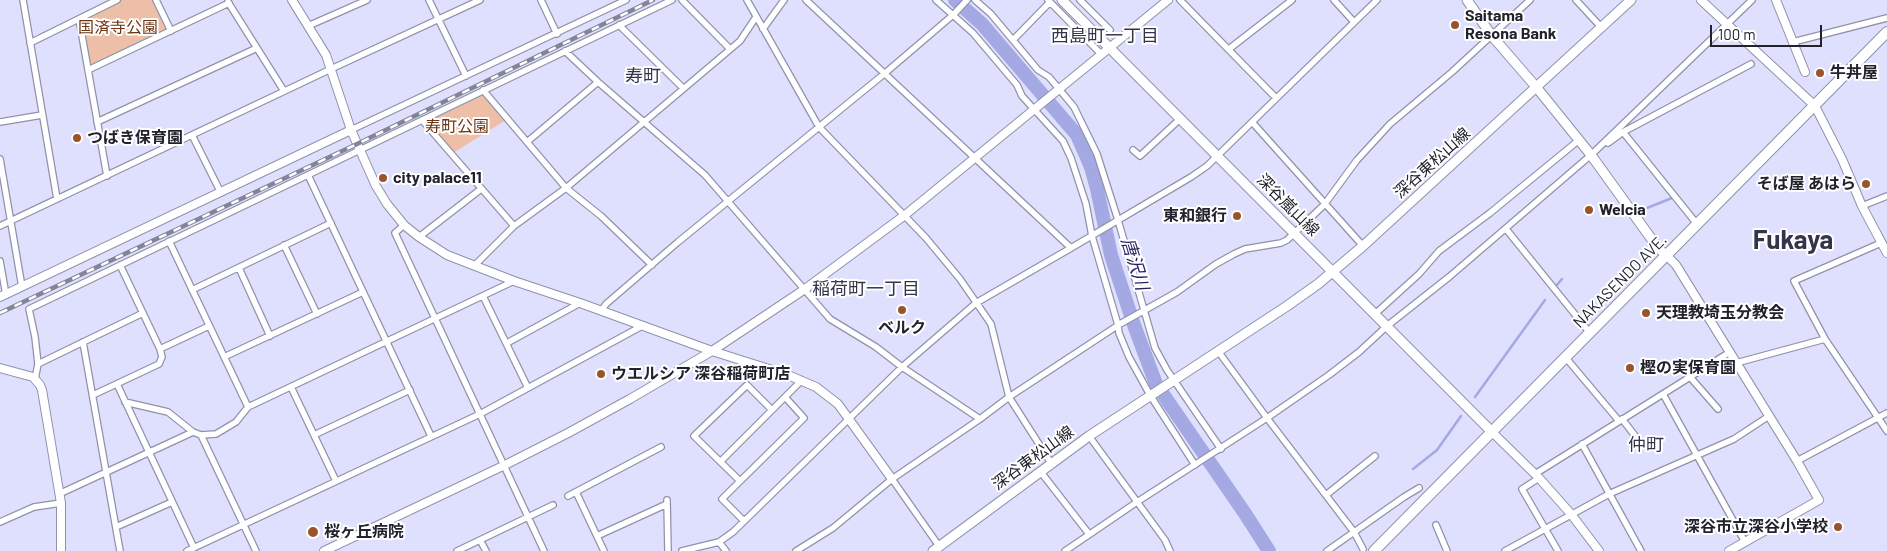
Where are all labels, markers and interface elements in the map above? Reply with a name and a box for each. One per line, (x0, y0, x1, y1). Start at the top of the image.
place label: Saitama Resona Bank (1465, 6, 1556, 44)
scale bar (1712, 15, 1824, 47)
park label: 国済寺公園 (78, 18, 158, 38)
marker: Saitama Resona Bank (1449, 19, 1461, 31)
district label: 西島町一丁目 (1051, 25, 1159, 47)
text: 100 m (1718, 25, 1756, 43)
place label: 牛丼屋 (1830, 63, 1878, 83)
district label: 寿町 (625, 65, 661, 87)
marker: 牛丼屋 (1814, 67, 1826, 79)
park label: 寿町公園 (425, 117, 489, 137)
street label: 深谷東松山線 (1390, 124, 1474, 202)
place label: つばき保育園 (87, 128, 183, 148)
marker: つばき保育園 (71, 132, 83, 144)
place label: city palace11 (393, 168, 482, 188)
street label: 深谷嵐山線 (1253, 170, 1323, 240)
marker: city palace11 (377, 172, 389, 184)
place label: そば屋 あはら (1757, 174, 1856, 194)
marker: そば屋 あはら (1860, 178, 1872, 190)
place label: Welcia (1599, 200, 1646, 220)
marker: Welcia (1583, 204, 1595, 216)
place label: 東和銀行 (1163, 206, 1227, 226)
marker: 東和銀行 (1231, 210, 1243, 222)
district label: Fukaya (1753, 224, 1833, 256)
street label: NAKASENDO AVE. (1569, 230, 1671, 332)
water label: 唐沢川 (1117, 235, 1153, 293)
district label: 稲荷町一丁目 (812, 278, 920, 300)
place label: 天理教埼玉分教会 (1656, 303, 1784, 323)
marker: ベルク (896, 304, 908, 316)
marker: 天理教埼玉分教会 (1640, 307, 1652, 319)
place label: ベルク (878, 318, 926, 338)
place label: 樫の実保育園 (1640, 358, 1736, 378)
marker: 樫の実保育園 (1624, 362, 1636, 374)
place label: ウエルシア 深谷稲荷町店 (611, 364, 790, 384)
marker: ウエルシア 深谷稲荷町店 (595, 368, 607, 380)
street label: 深谷東松山線 (989, 422, 1077, 494)
district label: 仲町 (1628, 434, 1664, 456)
place label: 深谷市立深谷小学校 (1684, 517, 1828, 537)
marker: 深谷市立深谷小学校 (1832, 521, 1844, 533)
place label: 桜ヶ丘病院 (324, 522, 404, 542)
marker: 桜ヶ丘病院 (306, 525, 320, 539)

